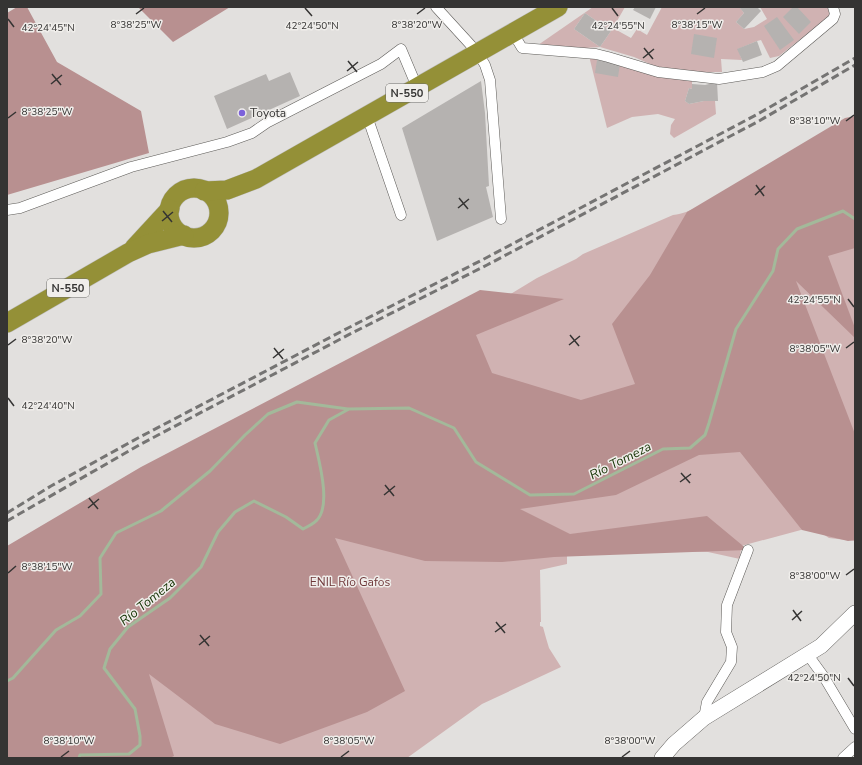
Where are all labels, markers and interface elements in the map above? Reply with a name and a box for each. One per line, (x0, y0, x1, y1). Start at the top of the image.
text: 8°38'25"W (111, 18, 161, 32)
text: 8°38'20"W (392, 18, 442, 32)
text: 8°38'15"W (672, 18, 722, 32)
text: 42°24'50"N (285, 19, 339, 33)
text: 42°24'55"N (591, 19, 645, 33)
text: 42°24'45"N (21, 21, 75, 35)
road number: N-550 (386, 84, 428, 102)
text: 8°38'25"W (22, 105, 72, 119)
place label: Toyota (250, 105, 286, 121)
marker: Toyota (237, 108, 247, 118)
text: 8°38'10"W (790, 114, 840, 128)
road number: N-550 (47, 279, 89, 297)
text: 42°24'55"N (787, 293, 841, 307)
text: 8°38'20"W (22, 333, 72, 347)
text: 8°38'05"W (790, 342, 840, 356)
text: 42°24'40"N (21, 399, 75, 413)
water label: Río Tomeza (586, 438, 655, 484)
text: 8°38'15"W (22, 560, 72, 574)
text: 8°38'00"W (790, 569, 840, 583)
water label: Río Tomeza (116, 574, 179, 630)
park label: ENIL Río Gafos (310, 574, 390, 590)
text: 42°24'50"N (787, 671, 841, 685)
text: 8°38'10"W (44, 734, 94, 748)
text: 8°38'05"W (324, 734, 374, 748)
text: 8°38'00"W (605, 734, 655, 748)

